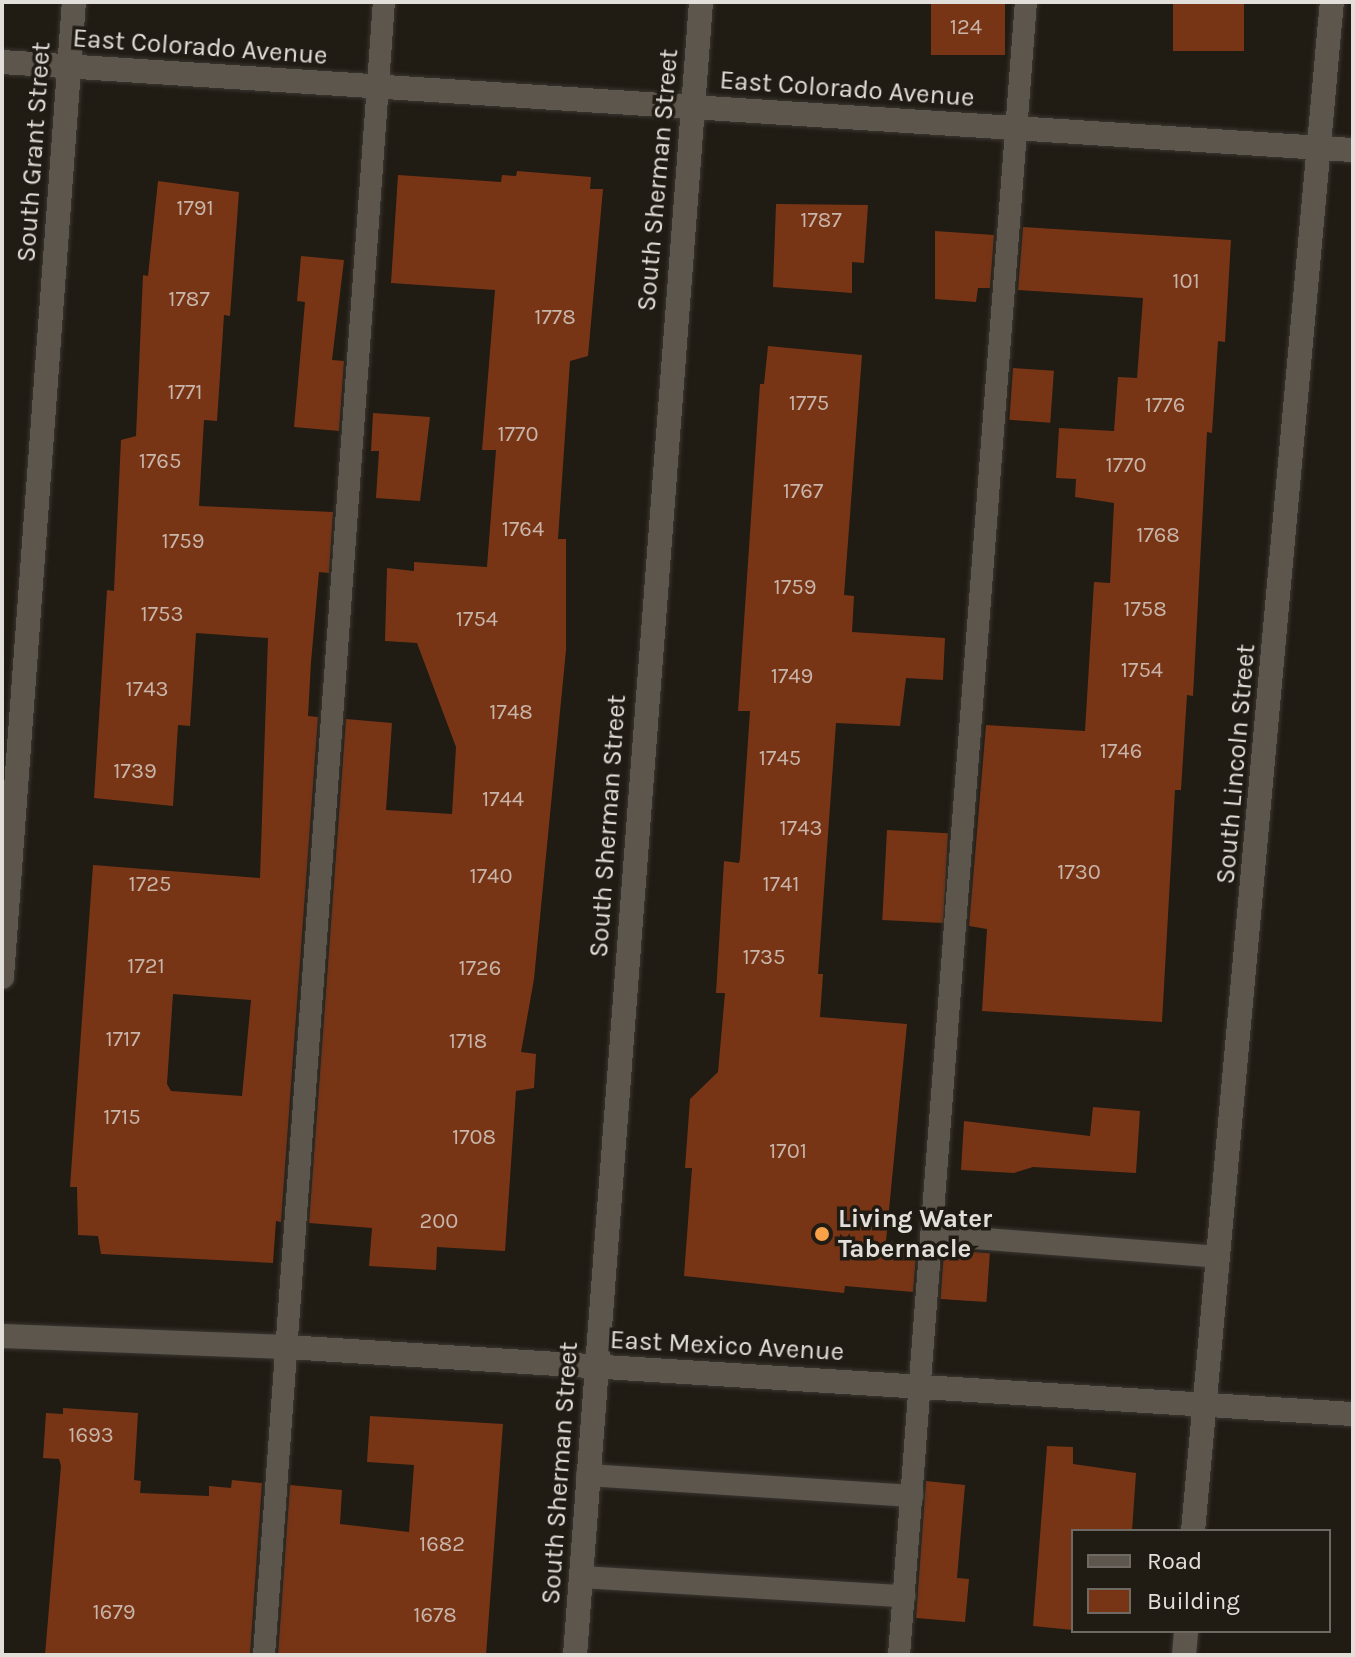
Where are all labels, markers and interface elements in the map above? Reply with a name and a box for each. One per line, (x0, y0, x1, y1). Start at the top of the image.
house number: 124 (950, 15, 982, 41)
street label: East Colorado Avenue (72, 23, 328, 71)
street label: South Grant Street (11, 41, 57, 263)
street label: South Sherman Street (631, 47, 685, 313)
street label: East Colorado Avenue (719, 65, 975, 113)
house number: 1791 (176, 196, 214, 222)
house number: 1787 (800, 208, 842, 234)
house number: 101 (1172, 269, 1200, 295)
house number: 1787 (168, 287, 210, 313)
house number: 1778 (534, 305, 576, 331)
house number: 1771 (167, 380, 203, 406)
house number: 1775 (789, 391, 829, 417)
house number: 1776 (1145, 393, 1185, 419)
house number: 1770 (498, 422, 538, 448)
house number: 1765 (139, 449, 181, 475)
house number: 1770 (1106, 453, 1146, 479)
house number: 1767 (783, 479, 823, 505)
house number: 1764 (502, 517, 544, 543)
house number: 1768 (1136, 523, 1180, 549)
house number: 1759 (162, 529, 204, 555)
house number: 1759 (774, 575, 816, 601)
house number: 1758 (1123, 597, 1167, 623)
house number: 1753 (140, 602, 184, 628)
house number: 1754 (456, 607, 498, 633)
street label: South Lincoln Street (1210, 643, 1262, 885)
house number: 1754 (1121, 658, 1163, 684)
house number: 1749 (771, 664, 813, 690)
house number: 1743 (126, 677, 168, 703)
street label: South Sherman Street (583, 694, 633, 958)
house number: 1748 (489, 700, 533, 726)
house number: 1746 (1100, 739, 1142, 765)
house number: 1745 (759, 746, 801, 772)
house number: 1739 (113, 759, 157, 785)
house number: 1744 (482, 787, 524, 813)
house number: 1743 (780, 816, 822, 842)
house number: 1730 (1057, 860, 1101, 886)
house number: 1740 (470, 864, 512, 890)
house number: 1725 (129, 872, 171, 898)
house number: 1741 (762, 872, 800, 898)
house number: 1735 (742, 945, 786, 971)
house number: 1721 (127, 954, 165, 980)
house number: 1726 (459, 956, 501, 982)
house number: 1717 (105, 1027, 141, 1053)
house number: 1718 (449, 1029, 487, 1055)
house number: 1715 (103, 1105, 141, 1131)
house number: 1708 (452, 1125, 496, 1151)
house number: 1701 (769, 1139, 807, 1165)
place label: Living Water Tabernacle (838, 1203, 992, 1264)
house number: 200 (420, 1209, 458, 1235)
marker: Living Water Tabernacle (813, 1225, 831, 1243)
street label: East Mexico Avenue (609, 1324, 845, 1368)
street label: South Sherman Street (535, 1341, 585, 1605)
house number: 1693 (68, 1423, 114, 1449)
legend (1071, 1529, 1331, 1633)
house number: 1682 (419, 1532, 465, 1558)
text: Road (1147, 1547, 1202, 1575)
text: Building (1147, 1587, 1240, 1615)
house number: 1679 (93, 1600, 135, 1626)
house number: 1678 (413, 1603, 457, 1629)

